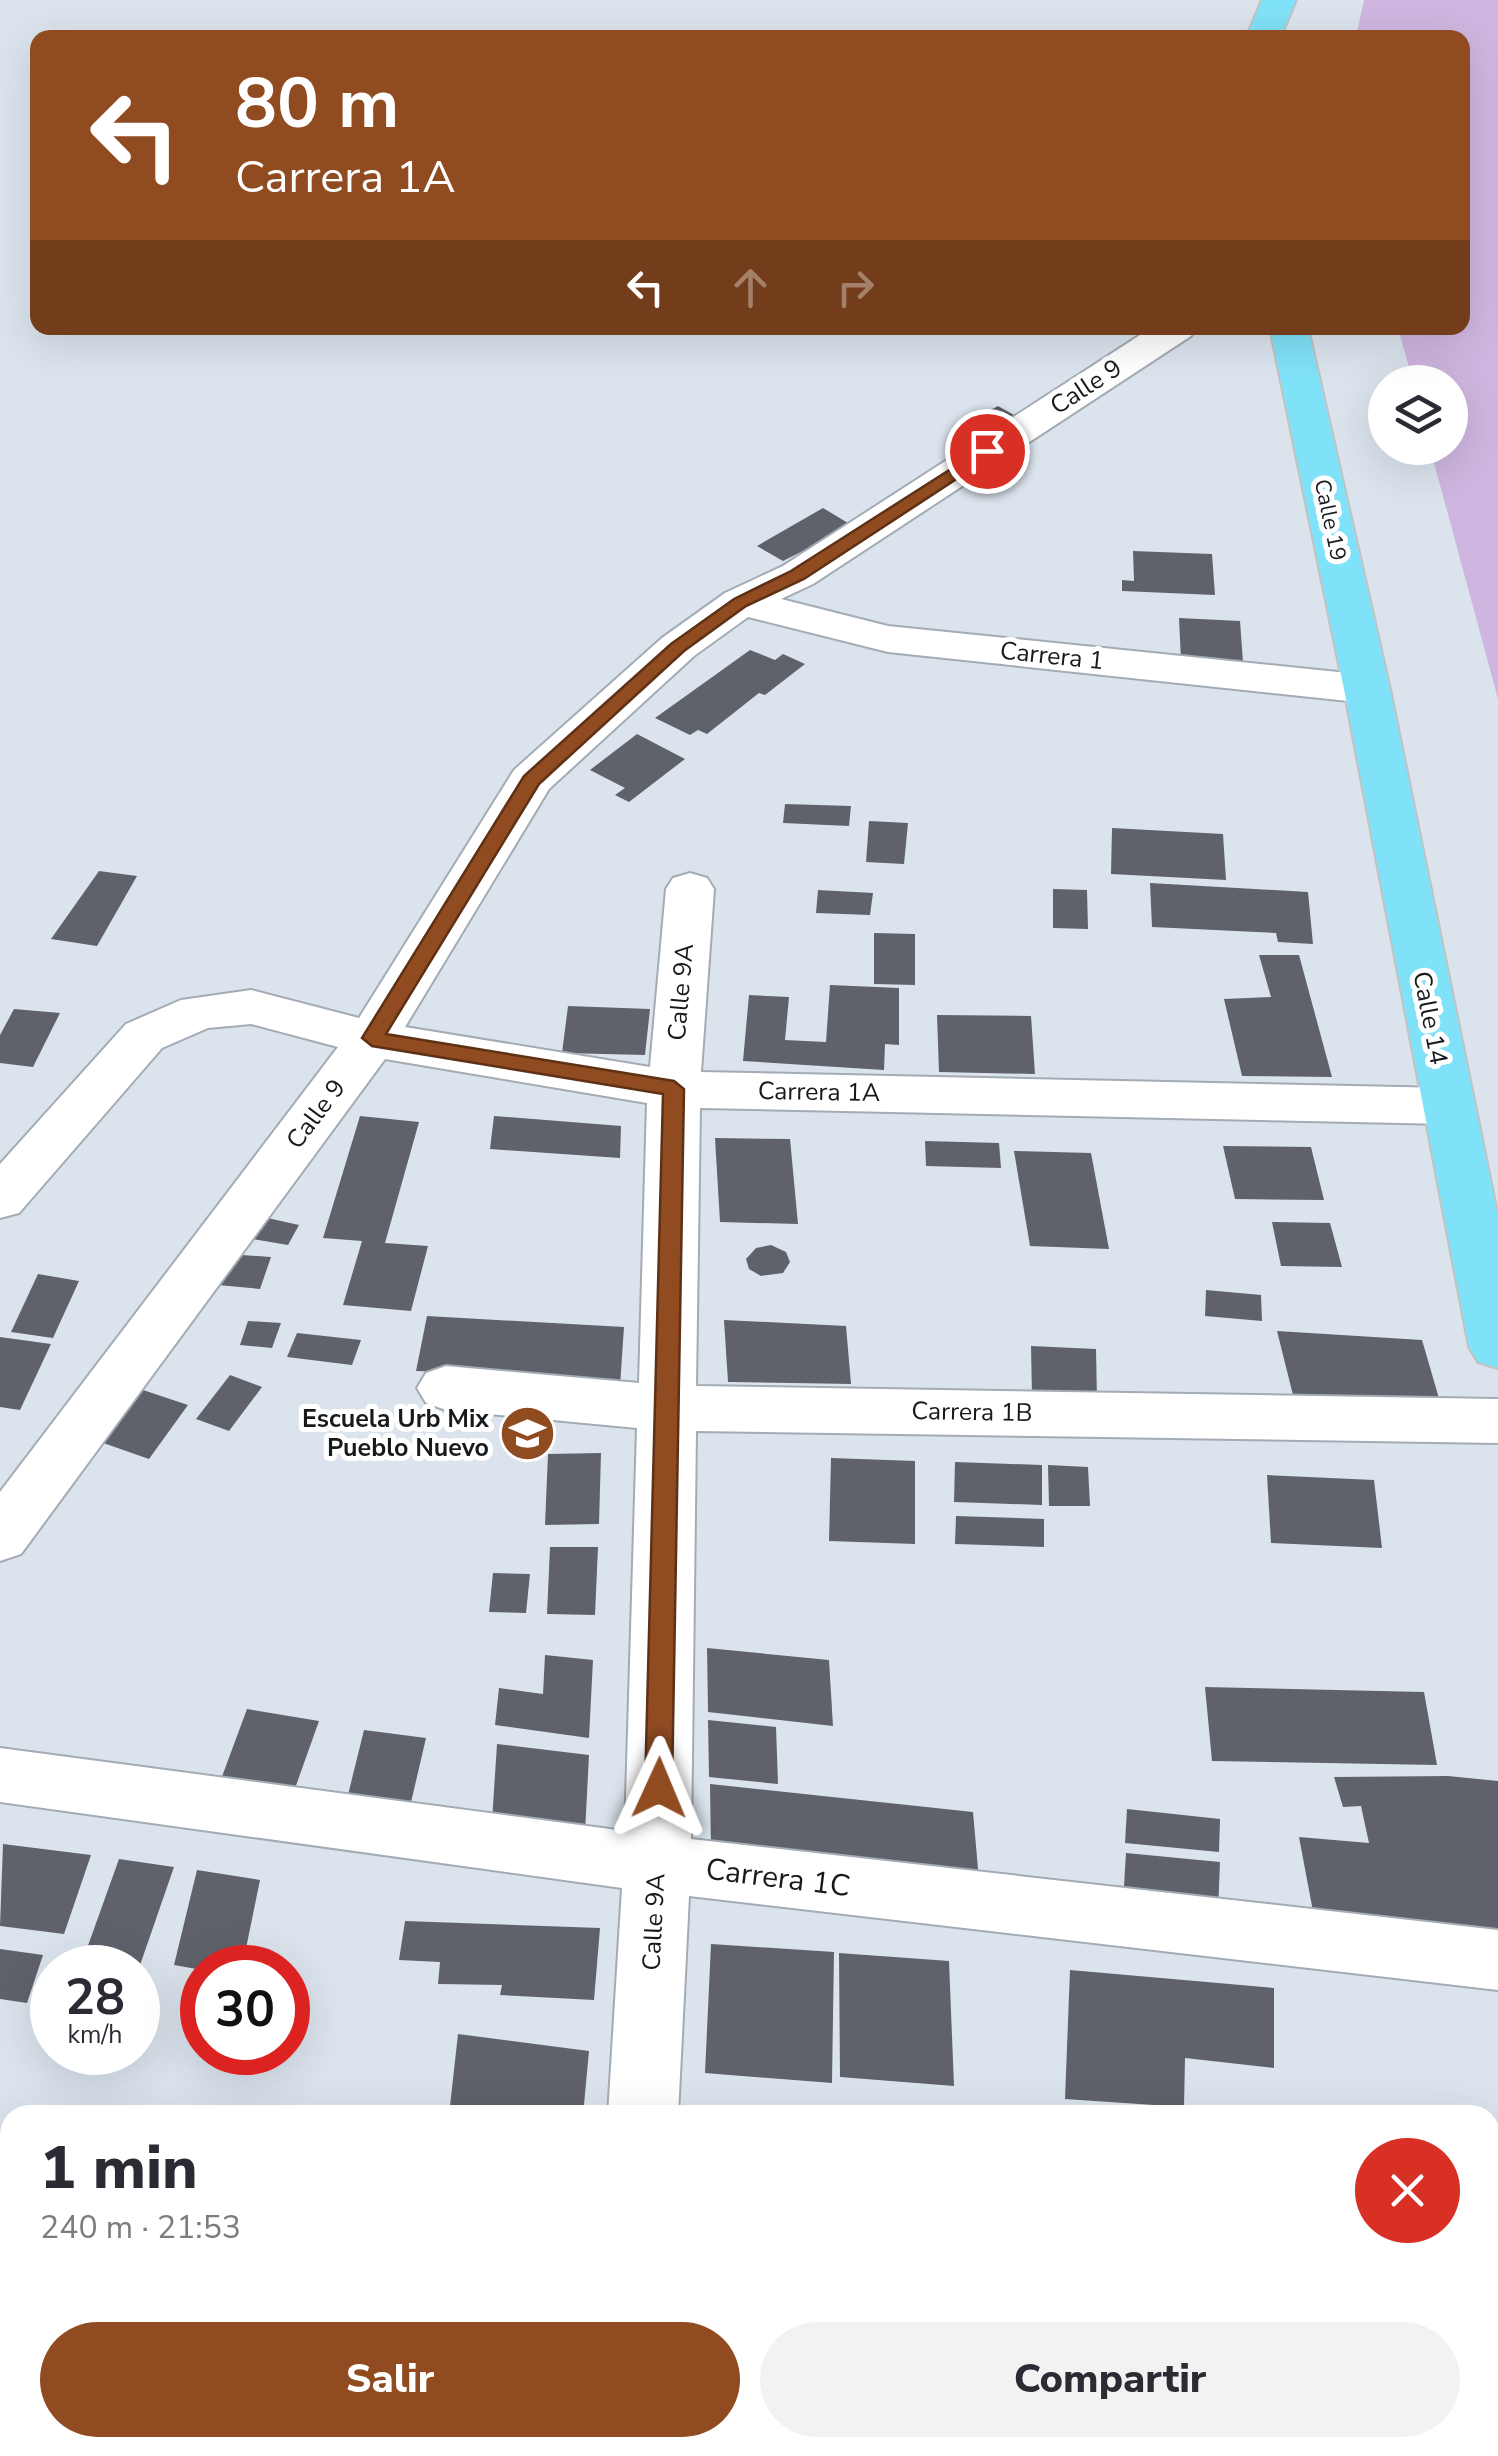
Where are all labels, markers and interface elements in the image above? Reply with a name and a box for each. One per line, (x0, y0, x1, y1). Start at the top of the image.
text: 80 m (235, 56, 399, 152)
icon: left (70, 70, 200, 200)
text: Carrera 1A (235, 147, 455, 208)
icon: left (618, 260, 673, 315)
icon: ahead (723, 260, 778, 315)
icon: right (828, 260, 883, 315)
street label: Calle 9 (1044, 351, 1128, 423)
map controls (1368, 365, 1468, 465)
button: layers (1368, 365, 1468, 465)
pin (945, 409, 1030, 494)
icon: arrive (960, 424, 1015, 479)
street label: Calle 19 (1307, 476, 1353, 564)
street label: Carrera 1 (998, 634, 1106, 678)
street label: Calle 9A (660, 942, 702, 1042)
street label: Calle 14 (1404, 969, 1456, 1067)
street label: Calle 9 (279, 1072, 353, 1156)
street label: Carrera 1A (757, 1074, 881, 1110)
street label: Carrera 1B (911, 1394, 1033, 1430)
place label: Escuela Urb Mix Pueblo Nuevo (302, 1402, 489, 1465)
school or university icon: Escuela Urb Mix Pueblo Nuevo (498, 1403, 558, 1463)
position arrow (607, 1736, 711, 1840)
street label: Carrera 1C (703, 1849, 853, 1907)
street label: Calle 9A (634, 1873, 674, 1971)
speed limit sign: 30 (180, 1945, 310, 2075)
text: 28 (65, 1963, 125, 2032)
text: km/h (67, 2018, 123, 2052)
text: 1 min (40, 2127, 198, 2209)
button: close (1355, 2138, 1460, 2243)
text: 240 m · 21:53 (40, 2206, 241, 2249)
button: Salir (40, 2322, 740, 2437)
button: Compartir (760, 2322, 1460, 2437)

